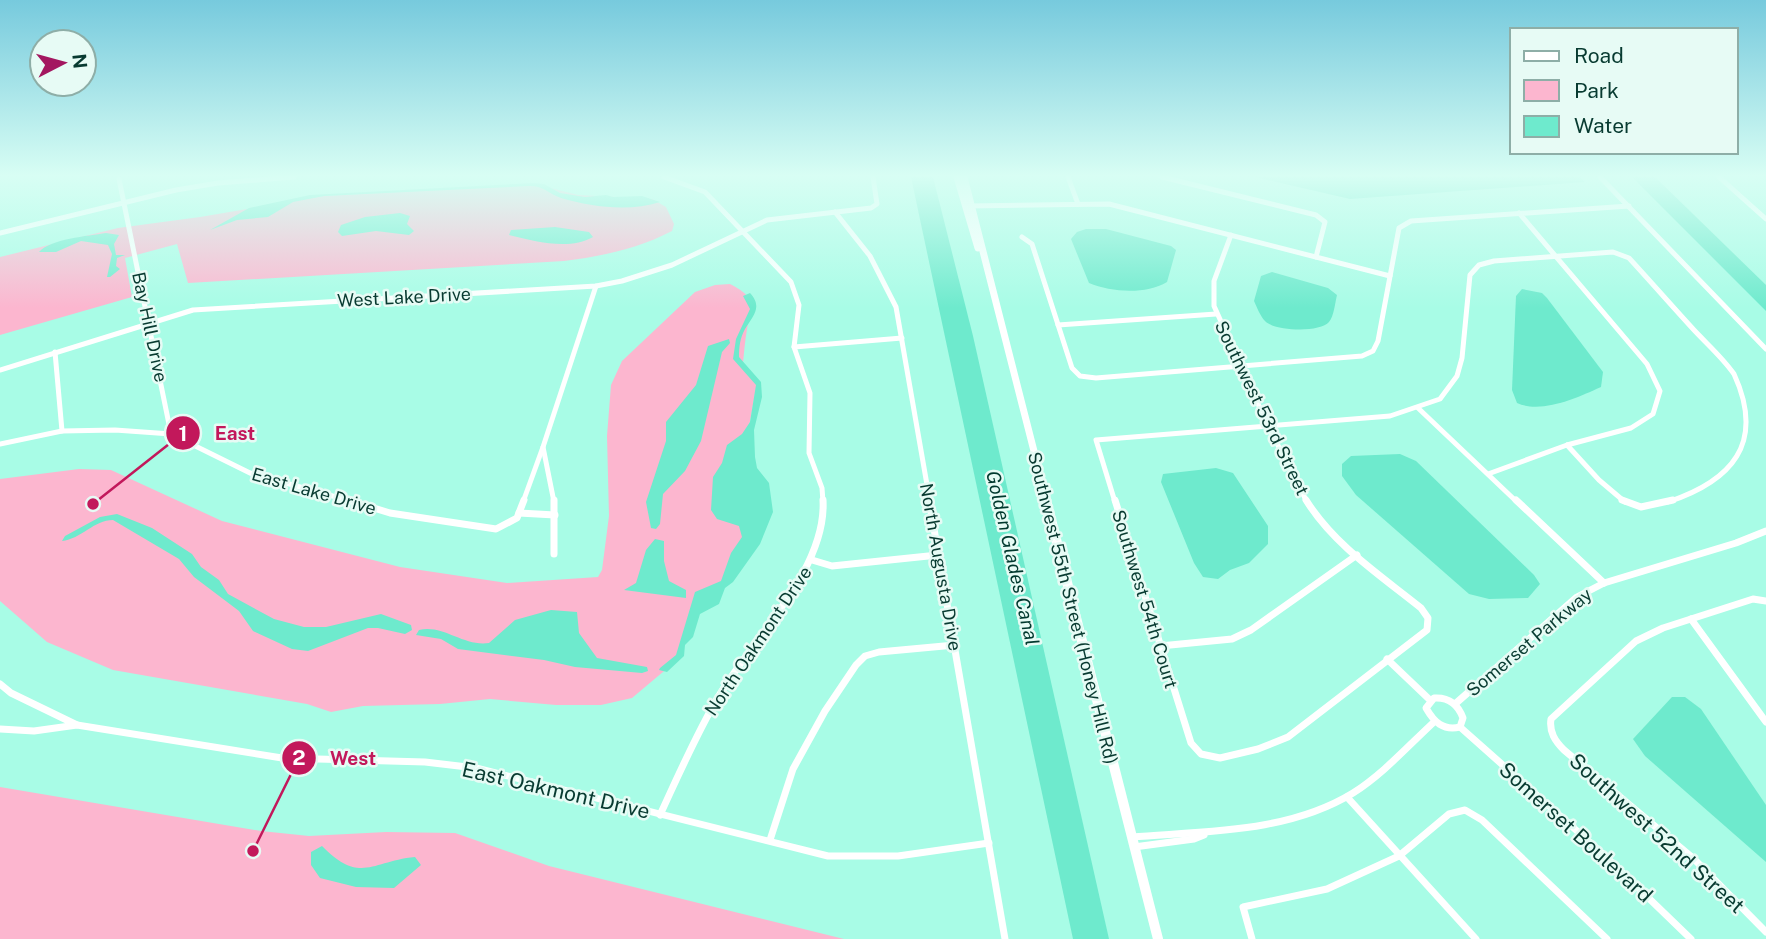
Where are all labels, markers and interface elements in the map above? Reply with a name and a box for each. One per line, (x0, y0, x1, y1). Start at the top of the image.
north arrow (28, 28, 98, 98)
legend (1510, 28, 1738, 154)
text: Road (1574, 43, 1624, 68)
text: N (68, 53, 92, 70)
text: Park (1574, 78, 1619, 103)
text: Water (1574, 113, 1632, 138)
street label: Bay Hill Drive (128, 270, 172, 384)
street label: West Lake Drive (337, 283, 471, 311)
street label: Southwest 53rd Street (1211, 317, 1313, 499)
callout: East (165, 413, 269, 453)
text: 1 (179, 421, 188, 446)
text: East (215, 422, 255, 444)
street label: Southwest 55th Street (Honey Hill Rd) (1024, 450, 1122, 766)
street label: East Lake Drive (249, 463, 379, 519)
water label: Golden Glades Canal (982, 469, 1044, 647)
street label: North Augusta Drive (916, 482, 966, 652)
street label: Southwest 54th Court (1108, 507, 1182, 691)
street label: North Oakmont Drive (700, 562, 816, 720)
street label: Somerset Parkway (1462, 583, 1596, 701)
callout: West (281, 738, 390, 778)
text: 2 (292, 745, 306, 770)
text: West (330, 747, 376, 769)
street label: Southwest 52nd Street (1564, 748, 1750, 918)
street label: East Oakmont Drive (460, 756, 652, 824)
street label: Somerset Boulevard (1494, 757, 1658, 907)

